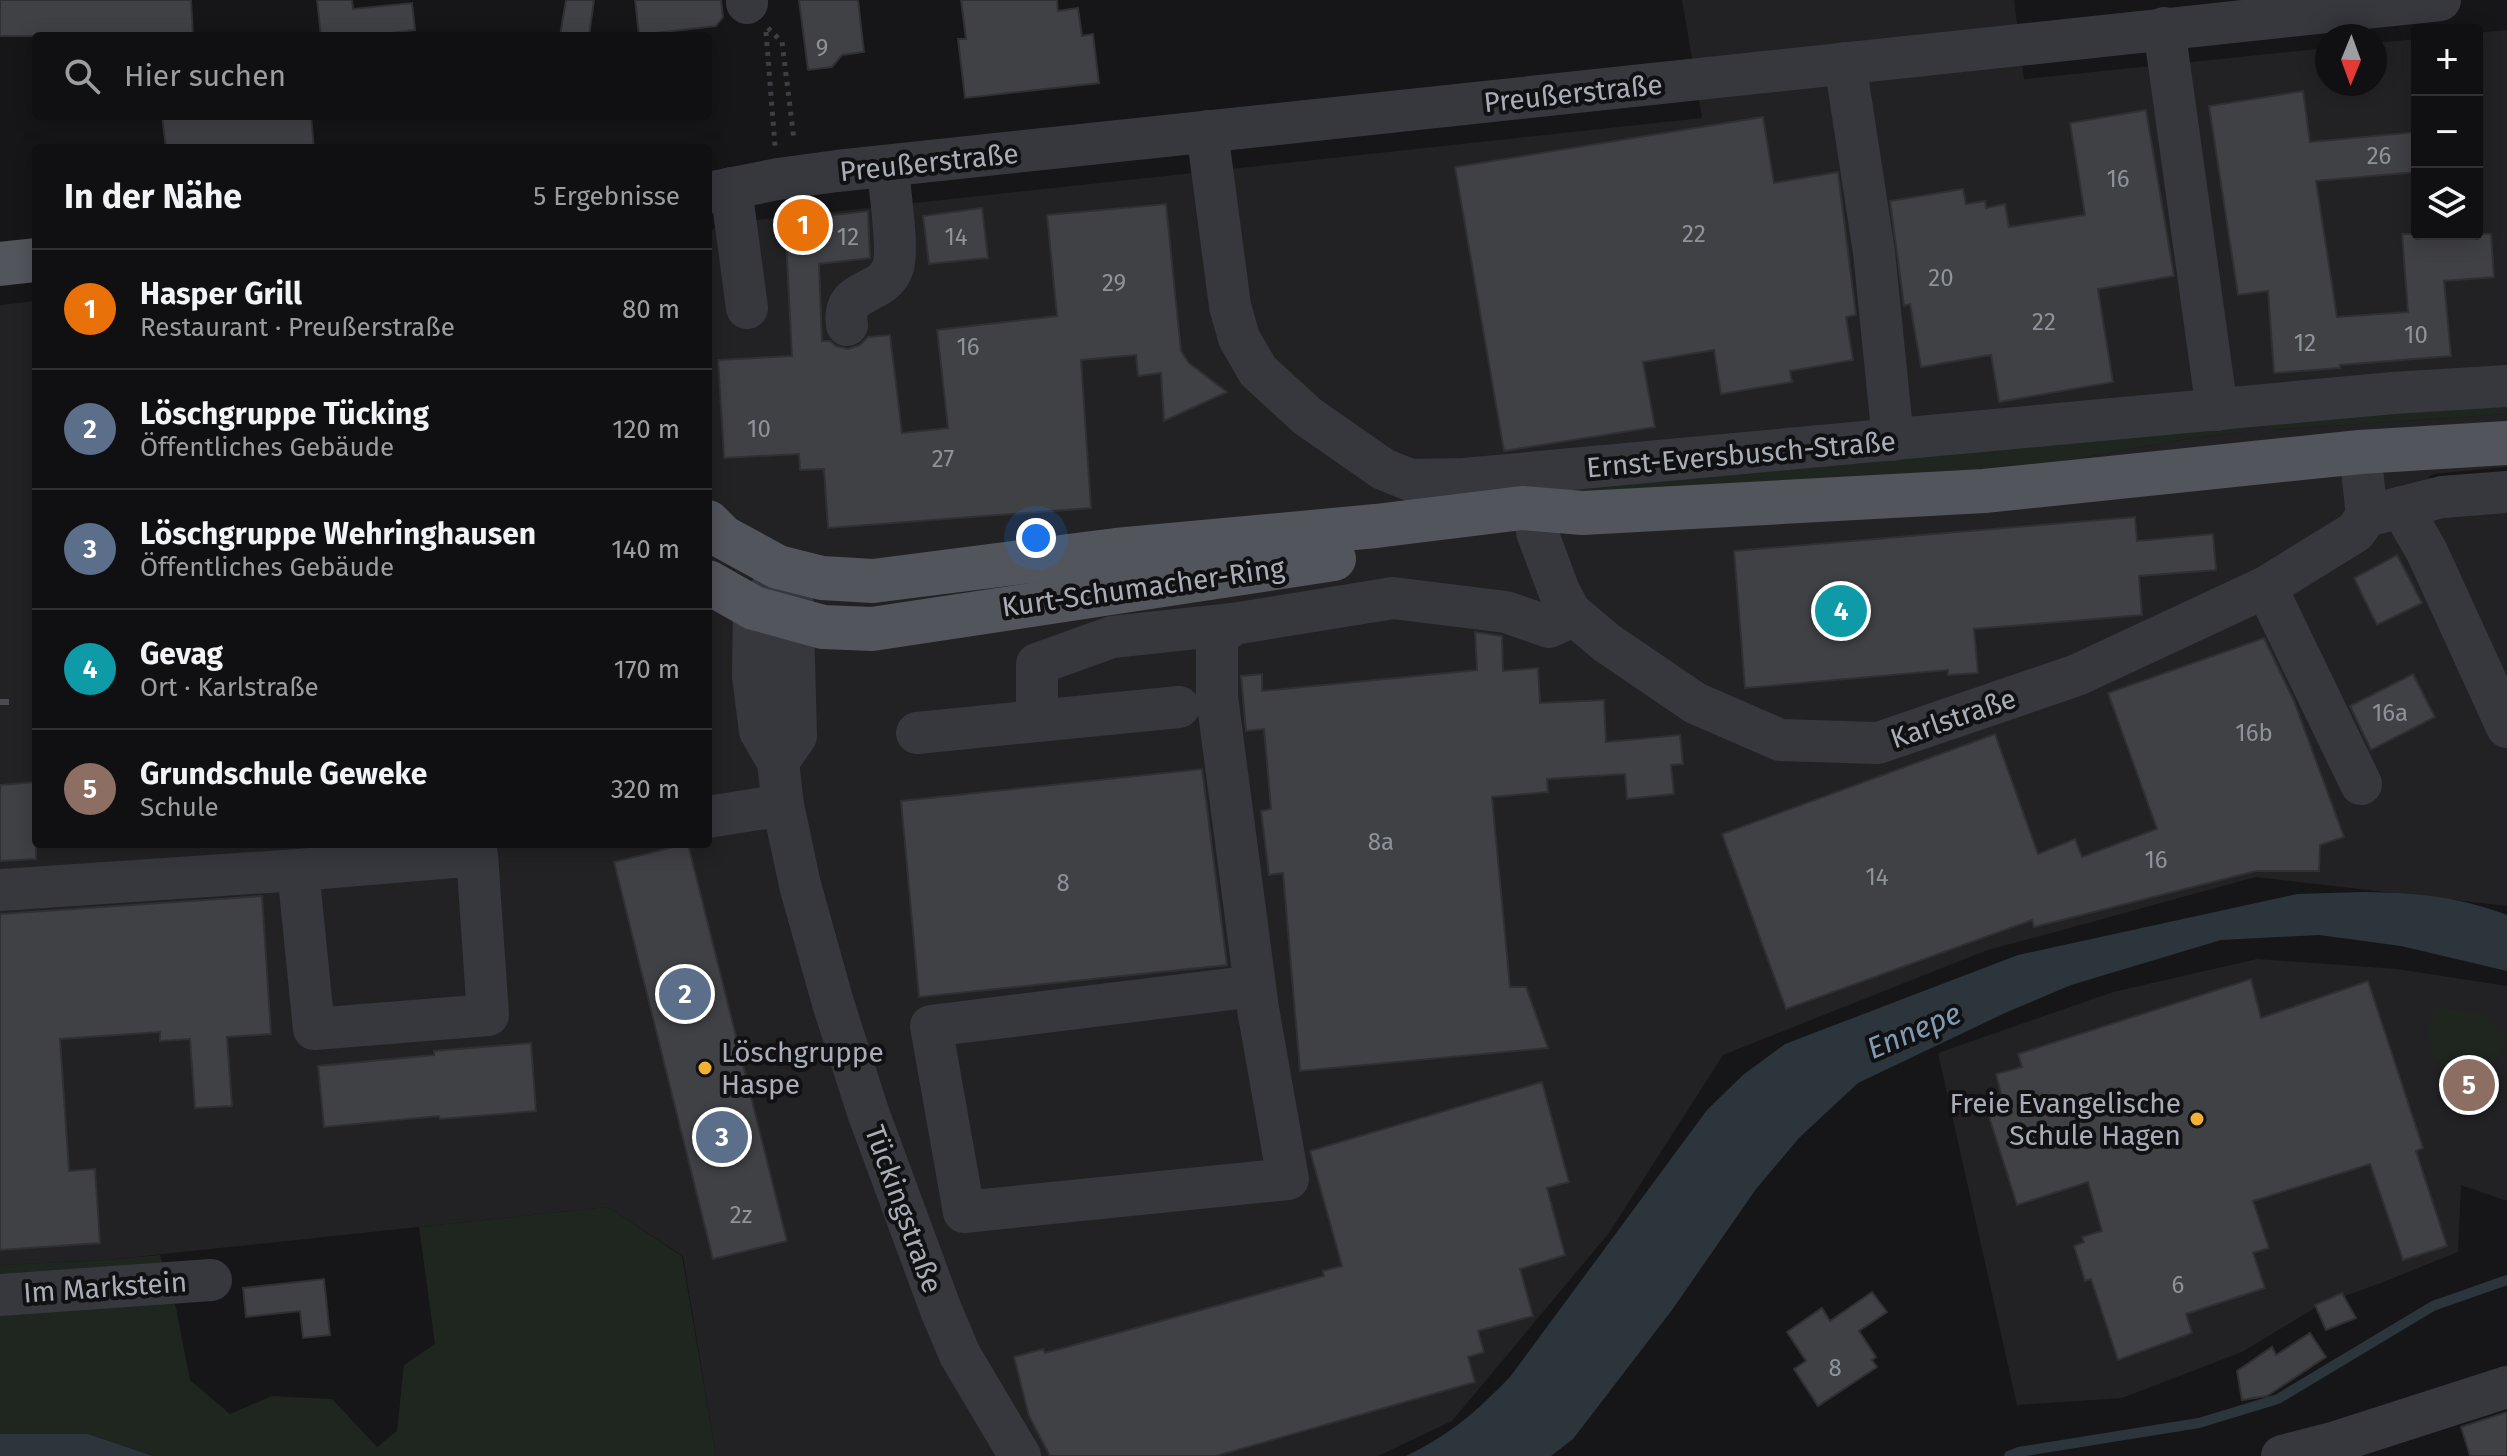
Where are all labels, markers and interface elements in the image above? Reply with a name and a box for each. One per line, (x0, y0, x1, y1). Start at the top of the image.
north arrow (2315, 24, 2387, 96)
map controls (2411, 24, 2483, 240)
button: + (2411, 24, 2483, 96)
search box (32, 32, 712, 120)
house number: 9 (816, 34, 828, 62)
icon: search (60, 54, 104, 98)
text: Hier suchen (124, 58, 286, 94)
street label: Preußerstraße (1482, 68, 1664, 119)
button: − (2411, 96, 2483, 168)
street label: Preußerstraße (838, 137, 1020, 188)
house number: 26 (2367, 142, 2391, 170)
house number: 16 (2106, 165, 2130, 193)
button: layers (2411, 168, 2483, 240)
text: In der Nähe (64, 176, 242, 217)
text: 5 Ergebnisse (533, 181, 680, 212)
pin: 1 (777, 195, 829, 255)
house number: 22 (1682, 220, 1706, 248)
house number: 12 (837, 223, 859, 251)
house number: 14 (944, 223, 968, 251)
house number: 20 (1928, 264, 1954, 292)
house number: 29 (1102, 269, 1126, 297)
text: Hasper Grill (140, 276, 302, 312)
text: 1 (84, 294, 96, 325)
text: 80 m (622, 294, 680, 325)
house number: 22 (2032, 308, 2056, 336)
text: Restaurant · Preußerstraße (140, 312, 455, 343)
house number: 10 (2404, 321, 2428, 349)
house number: 12 (2294, 329, 2316, 357)
house number: 16 (956, 333, 980, 361)
text: Löschgruppe Tücking (140, 396, 429, 432)
text: 2 (83, 414, 97, 445)
text: 120 m (612, 414, 680, 445)
house number: 10 (747, 415, 771, 443)
street label: Ernst-Eversbusch-Straße (1585, 425, 1897, 484)
text: Öffentliches Gebäude (140, 432, 394, 463)
house number: 27 (932, 445, 954, 473)
text: Löschgruppe Wehringhausen (140, 516, 536, 552)
your location (1016, 518, 1056, 558)
text: 3 (83, 534, 97, 565)
text: 140 m (611, 534, 680, 565)
street label: Kurt-Schumacher-Ring (1000, 551, 1287, 624)
text: Öffentliches Gebäude (140, 552, 394, 583)
pin: 4 (1815, 581, 1867, 641)
text: Gevag (140, 636, 223, 672)
text: 4 (83, 654, 97, 685)
text: 170 m (614, 654, 680, 685)
text: Ort · Karlstraße (140, 672, 319, 703)
street label: Karlstraße (1886, 682, 2020, 755)
house number: 16a (2372, 699, 2408, 727)
house number: 16b (2235, 719, 2273, 747)
text: Grundschule Geweke (140, 756, 427, 792)
text: 5 (83, 774, 97, 805)
text: 320 m (611, 774, 680, 805)
text: Schule (140, 792, 219, 823)
house number: 8a (1368, 828, 1394, 856)
house number: 16 (2144, 846, 2168, 874)
house number: 14 (1865, 863, 1889, 891)
house number: 8 (1056, 869, 1070, 897)
pin: 2 (659, 964, 711, 1024)
water label: Ennepe (1862, 995, 1966, 1067)
place label: Löschgruppe Haspe (721, 1036, 884, 1101)
pin: 5 (2443, 1055, 2495, 1115)
marker: Löschgruppe Haspe (696, 1059, 714, 1077)
place label: Freie Evangelische Schule Hagen (1949, 1087, 2181, 1152)
pin: 3 (696, 1107, 748, 1167)
marker: Freie Evangelische Schule Hagen (2188, 1110, 2206, 1128)
street label: Tückingstraße (858, 1121, 949, 1298)
house number: 2z (730, 1201, 752, 1229)
street label: Im Markstein (22, 1265, 188, 1310)
house number: 6 (2172, 1271, 2184, 1299)
house number: 8 (1828, 1354, 1842, 1382)

